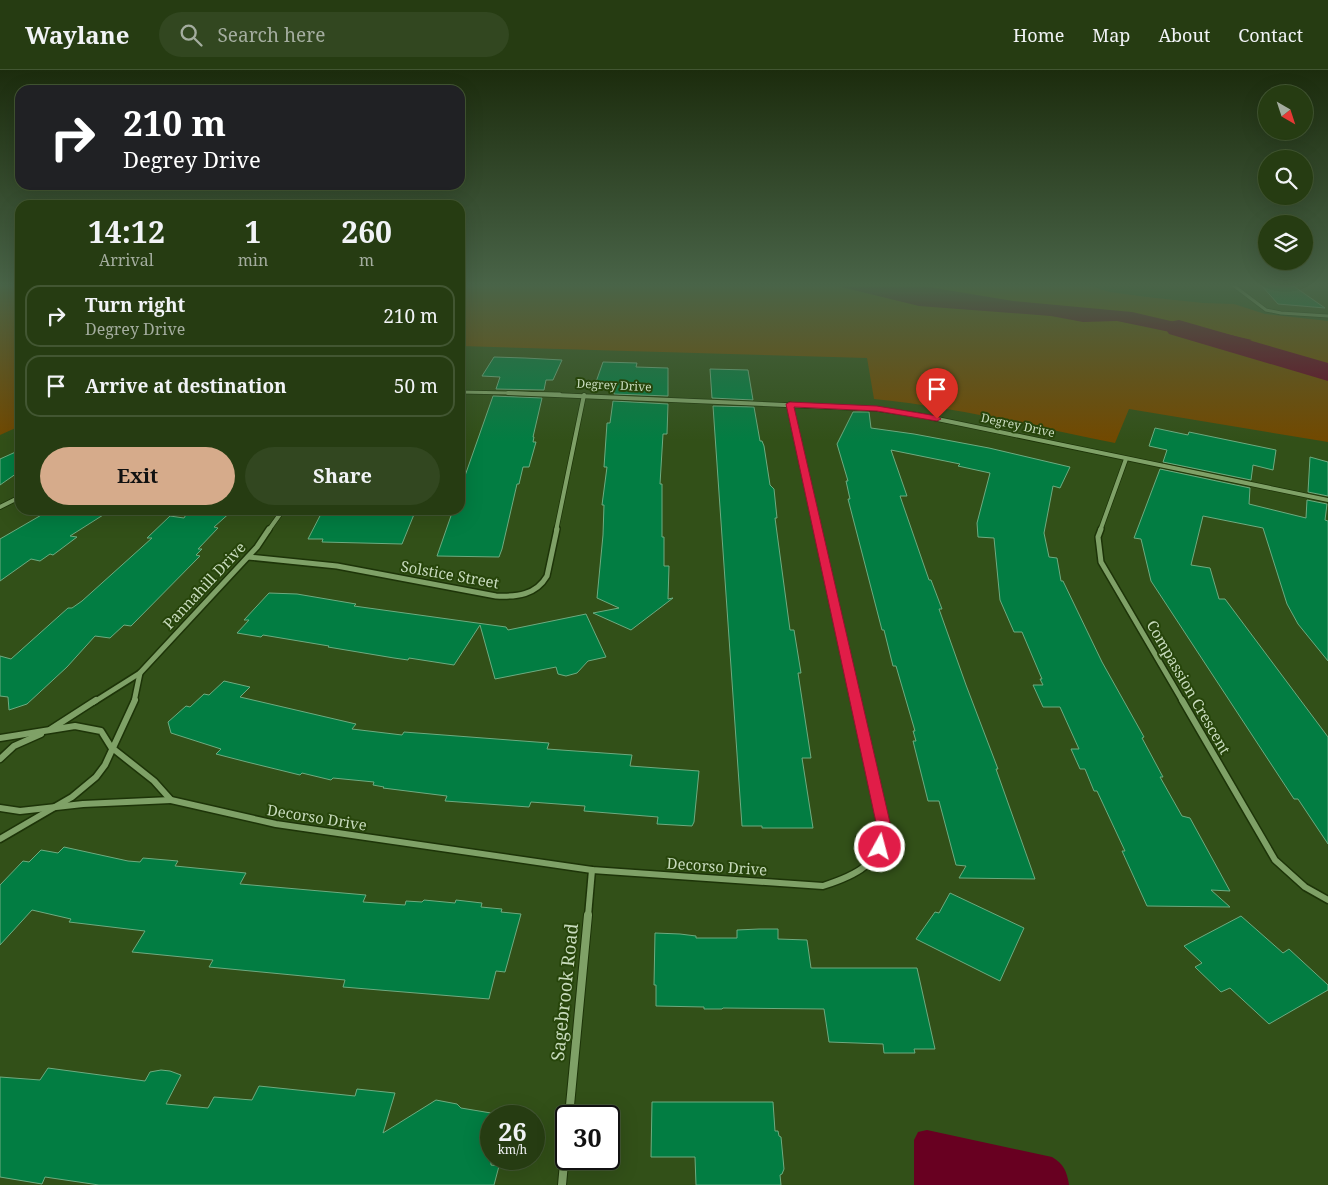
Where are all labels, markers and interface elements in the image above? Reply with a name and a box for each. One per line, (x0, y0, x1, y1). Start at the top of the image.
search box (159, 12, 509, 57)
text: Waylane (25, 18, 129, 51)
icon: search (177, 21, 205, 49)
text: Search here (217, 22, 325, 48)
text: Home (1013, 23, 1064, 47)
text: Map (1092, 23, 1130, 47)
text: About (1158, 23, 1210, 47)
text: Contact (1238, 23, 1303, 47)
north arrow (1258, 85, 1312, 140)
map controls (1258, 85, 1313, 270)
text: 210 m (123, 99, 226, 146)
icon: right (40, 105, 105, 170)
text: Degrey Drive (123, 144, 261, 174)
button: search (1258, 150, 1313, 205)
text: 14:12 (88, 211, 165, 252)
text: 1 (245, 211, 261, 252)
text: 260 (341, 211, 392, 252)
button: layers (1258, 215, 1313, 270)
text: Arrival (99, 249, 154, 271)
text: min (238, 249, 268, 271)
text: m (359, 249, 374, 271)
text: Turn right (85, 292, 185, 318)
icon: right (42, 302, 70, 330)
text: 210 m (383, 303, 438, 329)
text: Degrey Drive (85, 318, 185, 340)
pin (916, 368, 958, 419)
icon: arrive (42, 372, 70, 400)
text: Arrive at destination (85, 373, 287, 399)
text: 50 m (394, 373, 438, 399)
street label: Degrey Drive (576, 375, 652, 395)
icon: arrive (923, 375, 951, 403)
street label: Degrey Drive (979, 409, 1057, 441)
button: Exit (40, 447, 235, 505)
button: Share (245, 447, 440, 505)
street label: Pannahill Drive (158, 537, 250, 633)
street label: Solstice Street (399, 556, 501, 592)
street label: Compassion Crescent (1142, 616, 1236, 758)
street label: Decorso Drive (266, 799, 368, 835)
position arrow (853, 820, 905, 872)
street label: Decorso Drive (666, 853, 768, 879)
street label: Sagebrook Road (545, 922, 583, 1062)
speed limit sign: 30 (555, 1105, 620, 1170)
text: 26 (498, 1114, 527, 1148)
text: km/h (498, 1141, 527, 1158)

